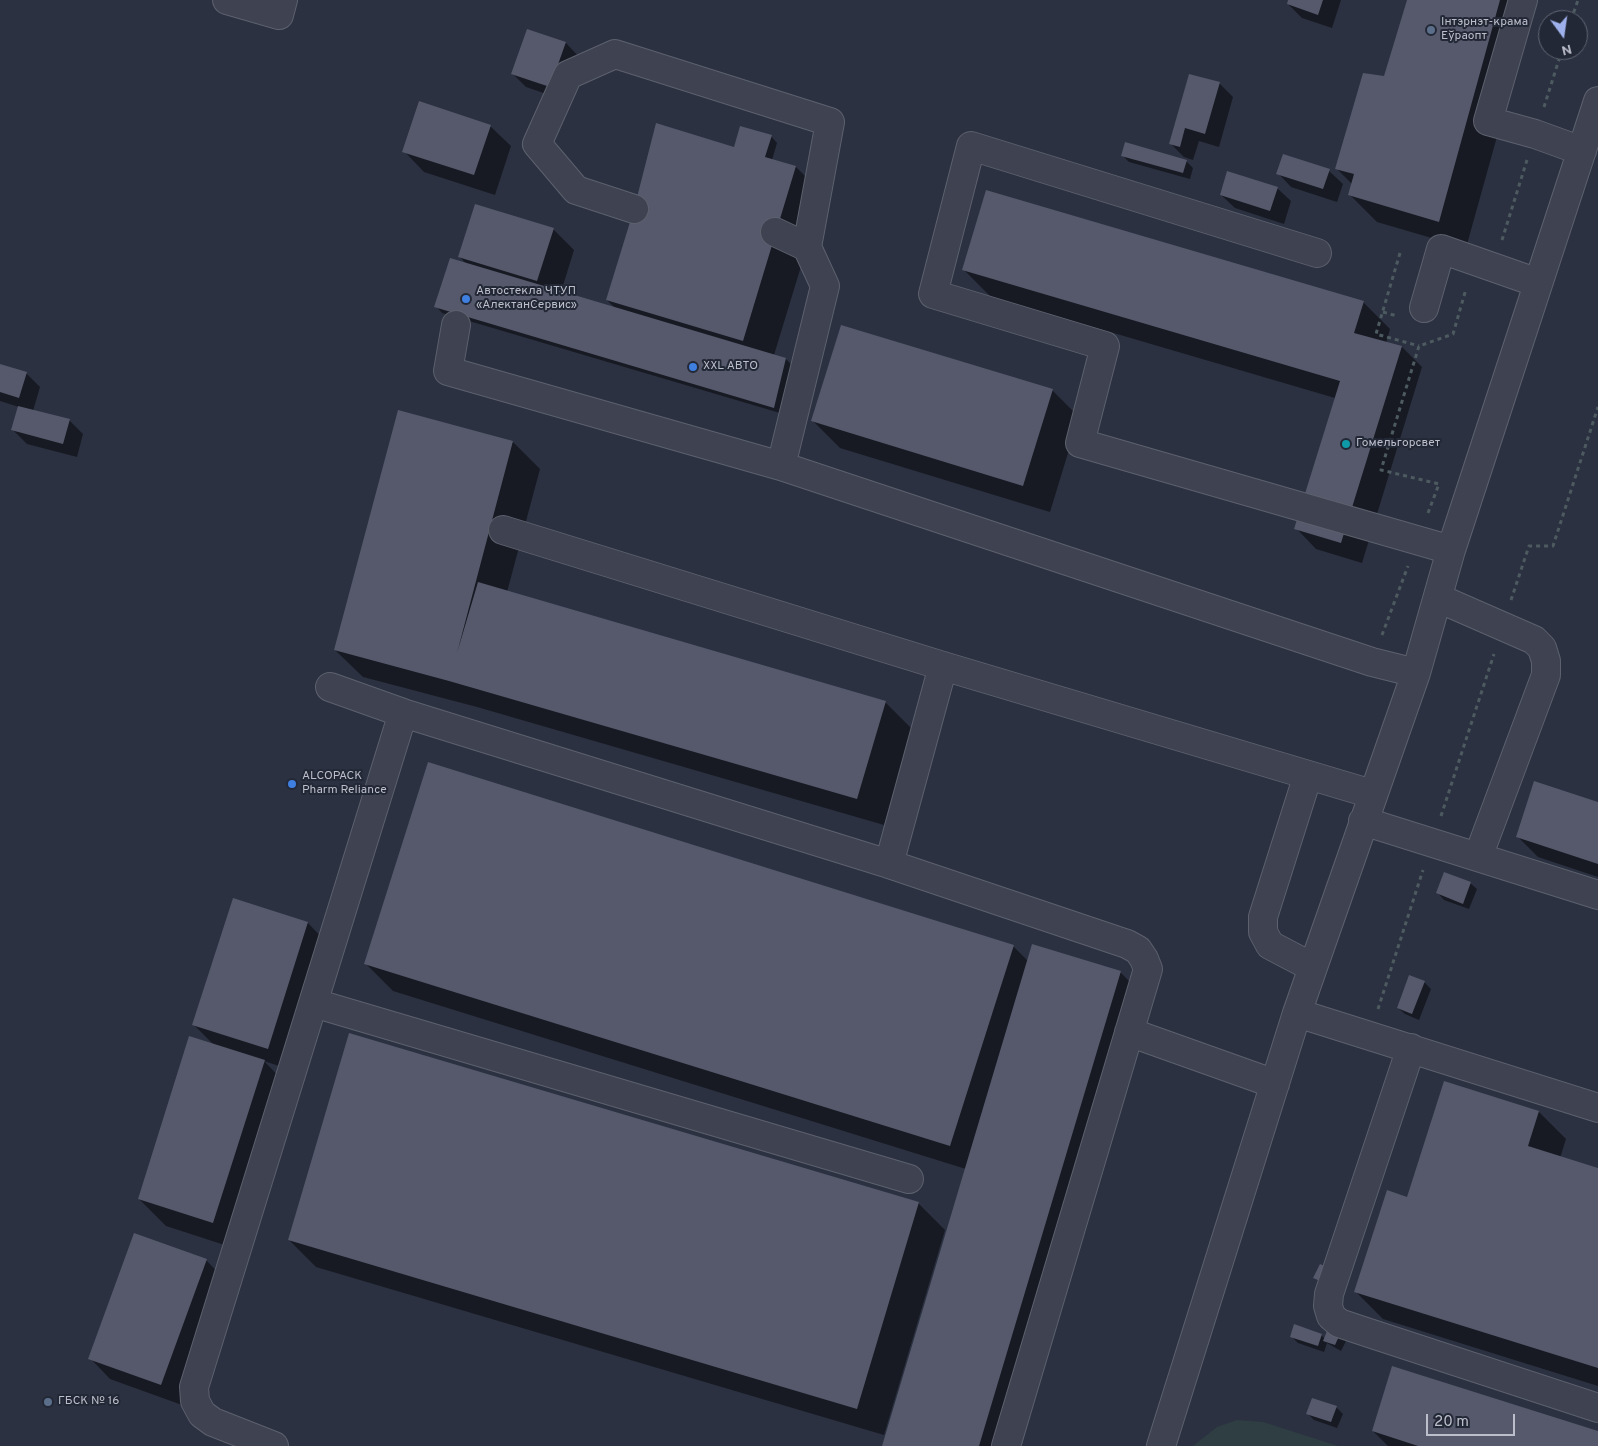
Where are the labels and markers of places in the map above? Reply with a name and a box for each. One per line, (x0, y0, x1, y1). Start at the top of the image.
place label: Інтэрнэт-крама Еўраопт (1441, 16, 1528, 44)
marker: Інтэрнэт-крама Еўраопт (1425, 24, 1437, 36)
place label: Автостекла ЧТУП «АлектанСервис» (476, 285, 577, 313)
marker: Автостекла ЧТУП «АлектанСервис» (460, 293, 472, 305)
place label: XXL АВТО (703, 360, 758, 374)
marker: XXL АВТО (687, 361, 699, 373)
place label: Гомельгорсвет (1356, 437, 1440, 451)
marker: Гомельгорсвет (1340, 438, 1352, 450)
place label: ALCOPACK Pharm Reliance (302, 770, 387, 798)
marker: ALCOPACK Pharm Reliance (286, 778, 298, 790)
place label: ГБСК № 16 (58, 1395, 119, 1409)
marker: ГБСК № 16 (42, 1396, 54, 1408)

